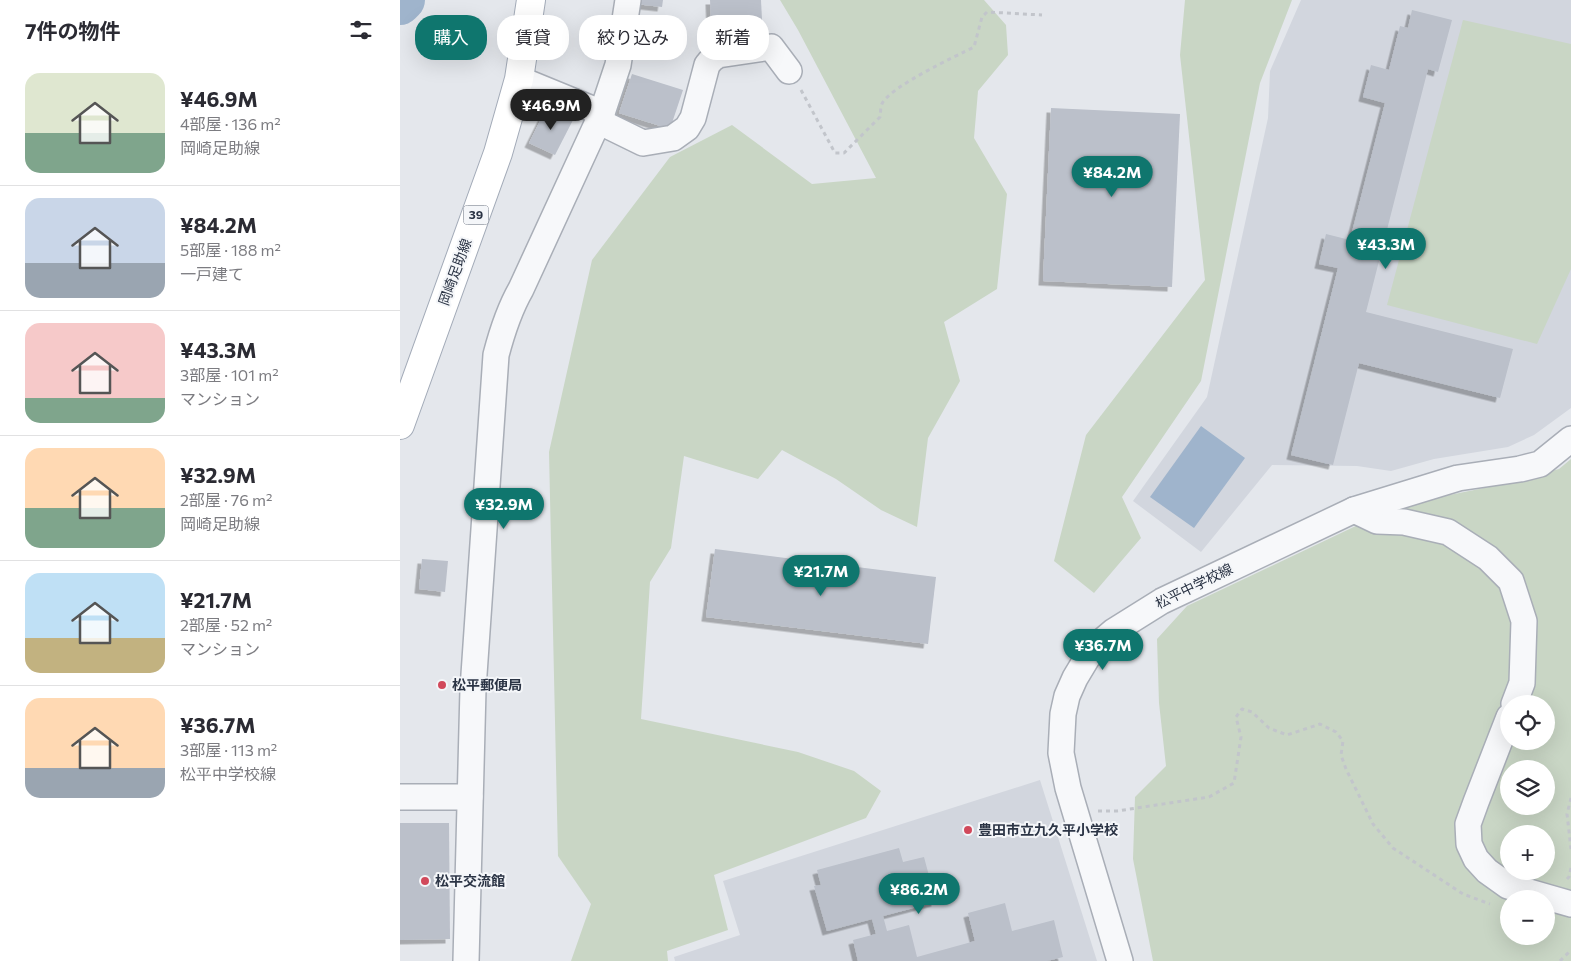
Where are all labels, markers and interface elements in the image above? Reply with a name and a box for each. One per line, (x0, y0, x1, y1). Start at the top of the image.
chip: 購入 (415, 15, 487, 60)
chip: 賃貸 (497, 15, 569, 60)
chip: 絞り込み (579, 15, 687, 60)
chip: 新着 (697, 15, 769, 60)
icon: filters (347, 16, 375, 44)
text: 7件の物件 (25, 18, 121, 43)
text: ¥46.9M (180, 86, 258, 111)
pin: ¥46.9M (510, 88, 592, 131)
icon: home (65, 93, 125, 153)
text: ¥46.9M (521, 95, 581, 114)
text: 4部屋 · 136 m² (180, 114, 281, 133)
text: 岡崎足助線 (180, 138, 260, 157)
pin: ¥84.2M (1071, 156, 1153, 198)
text: ¥84.2M (1083, 162, 1141, 181)
road number: 39 (464, 206, 488, 224)
text: ¥84.2M (180, 212, 257, 237)
icon: home (65, 218, 125, 278)
pin: ¥43.3M (1345, 228, 1427, 270)
text: ¥43.3M (1357, 234, 1415, 253)
street label: 岡崎足助線 (435, 236, 474, 308)
text: 5部屋 · 188 m² (180, 240, 281, 259)
text: 一戸建て (180, 264, 244, 283)
text: ¥43.3M (180, 337, 257, 362)
icon: home (65, 343, 125, 403)
text: 3部屋 · 101 m² (180, 365, 279, 384)
text: マンション (180, 389, 260, 408)
text: ¥32.9M (180, 462, 256, 487)
icon: home (65, 468, 125, 528)
pin: ¥32.9M (463, 488, 545, 530)
text: 2部屋 · 76 m² (180, 490, 272, 509)
text: ¥32.9M (475, 494, 533, 513)
text: 岡崎足助線 (180, 514, 260, 533)
pin: ¥21.7M (780, 554, 862, 597)
street label: 松平中学校線 (1152, 559, 1235, 612)
text: ¥21.7M (794, 561, 848, 580)
text: ¥21.7M (180, 587, 252, 612)
icon: home (65, 593, 125, 653)
text: 2部屋 · 52 m² (180, 615, 272, 634)
pin: ¥36.7M (1062, 628, 1144, 671)
text: ¥36.7M (1074, 635, 1132, 654)
text: マンション (180, 639, 260, 658)
place label: 松平郵便局 (452, 676, 522, 693)
marker: 松平郵便局 (436, 679, 448, 691)
map controls (1500, 695, 1555, 945)
button: locate (1500, 695, 1555, 750)
text: ¥36.7M (180, 712, 256, 737)
icon: home (65, 718, 125, 778)
text: 3部屋 · 113 m² (180, 740, 277, 759)
button: layers (1500, 760, 1555, 815)
text: 松平中学校線 (180, 764, 276, 783)
place label: 豊田市立九久平小学校 (978, 821, 1118, 838)
marker: 豊田市立九久平小学校 (962, 824, 974, 836)
button: + (1500, 825, 1555, 880)
place label: 松平交流館 (435, 872, 505, 889)
pin: ¥86.2M (878, 872, 960, 915)
marker: 松平交流館 (419, 875, 431, 887)
text: ¥86.2M (890, 879, 948, 898)
button: − (1500, 890, 1555, 945)

